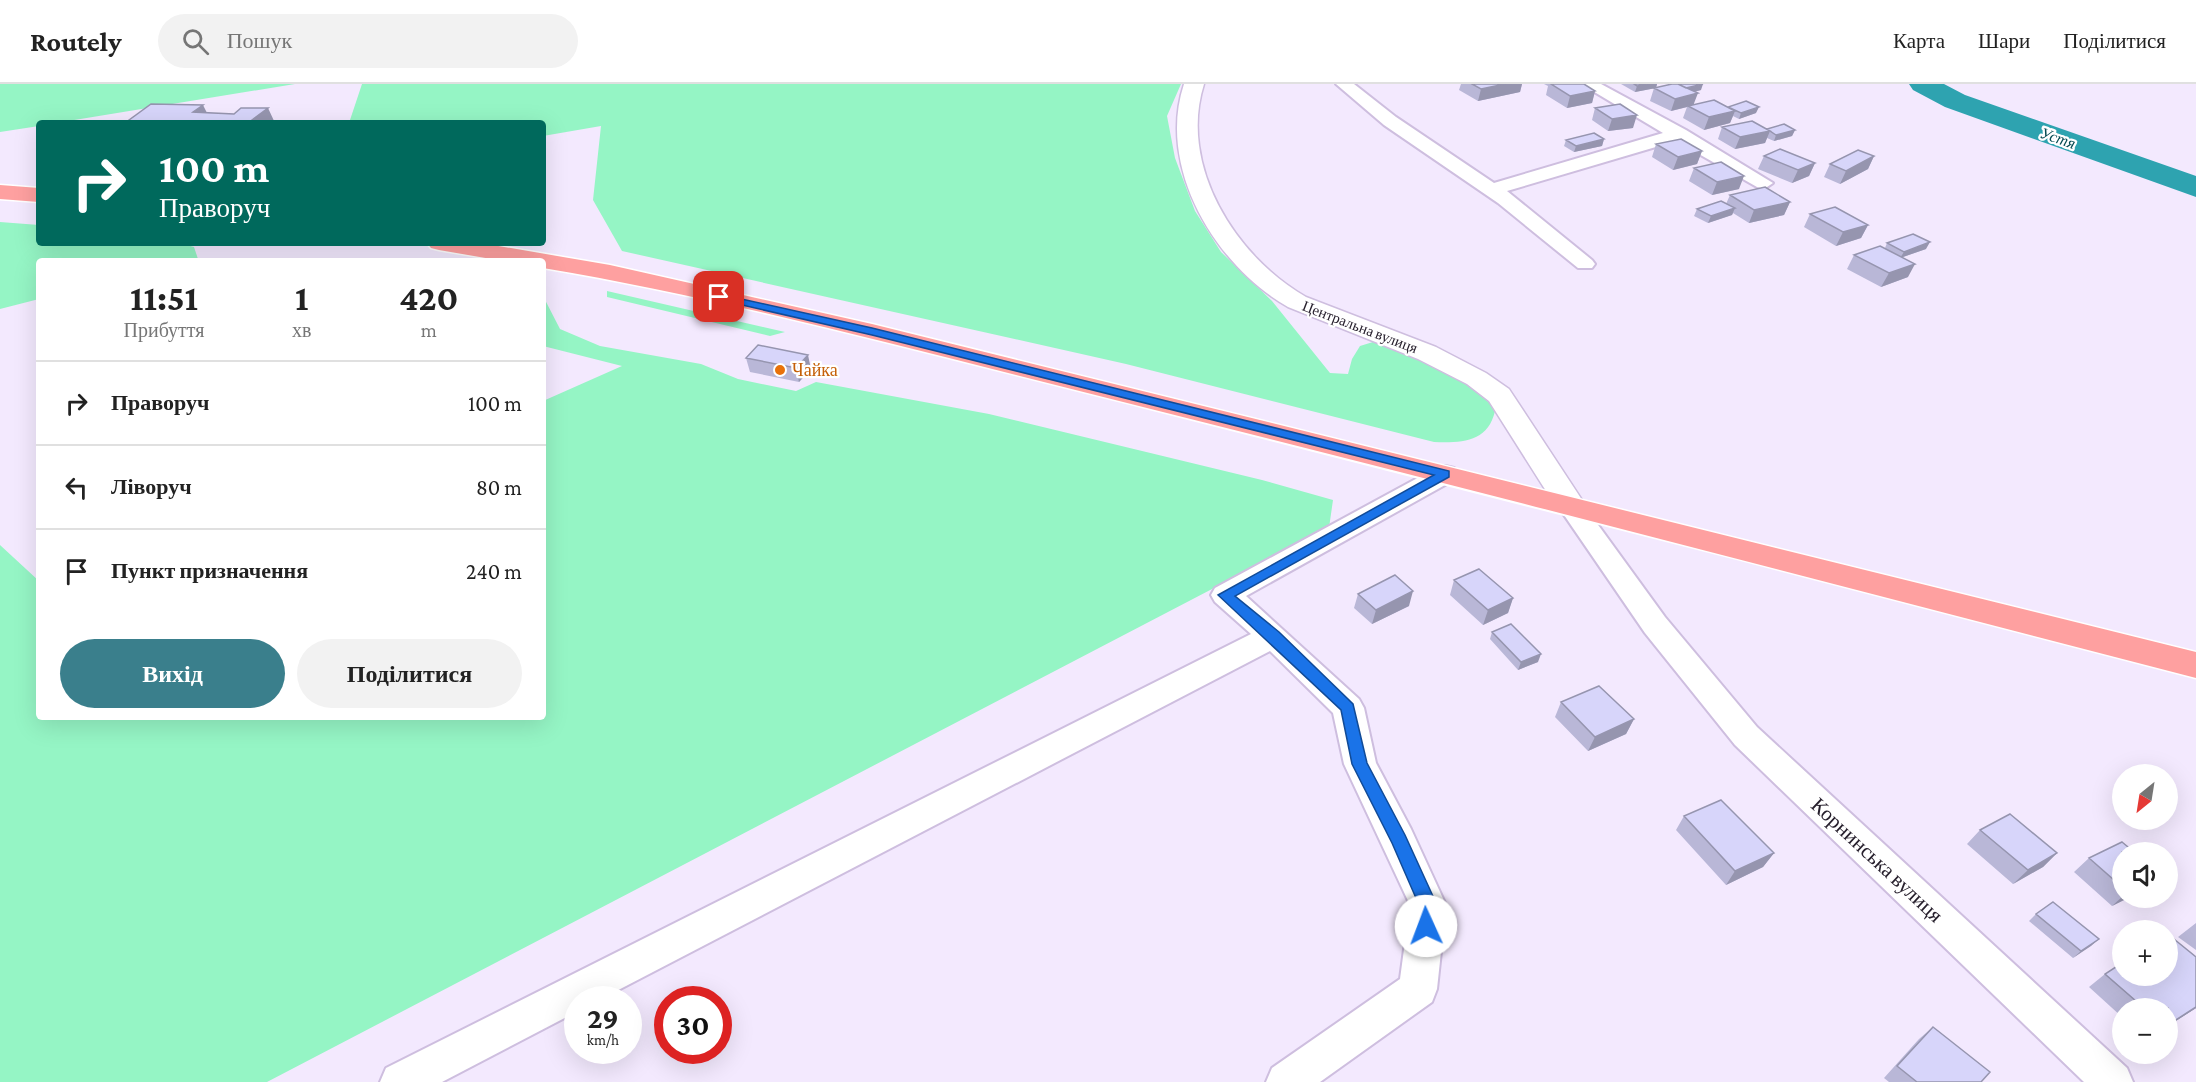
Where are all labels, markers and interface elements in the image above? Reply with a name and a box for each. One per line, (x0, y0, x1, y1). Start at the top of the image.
search box (158, 14, 578, 68)
icon: search (179, 25, 212, 58)
text: Routely (30, 26, 122, 57)
text: Пошук (227, 28, 292, 53)
text: Карта (1893, 29, 1945, 53)
text: Шари (1978, 29, 2030, 53)
text: Поділитися (2063, 29, 2166, 53)
water label: Устя (2038, 124, 2078, 152)
icon: right (60, 144, 138, 222)
text: 100 m (159, 144, 269, 191)
text: Праворуч (159, 193, 270, 223)
pin (693, 271, 744, 322)
text: 11:51 (130, 278, 198, 318)
text: 1 (295, 278, 309, 318)
text: 420 (399, 278, 458, 318)
icon: arrive (702, 280, 735, 313)
street label: Центральна вулиця (1300, 298, 1420, 356)
text: Прибуття (124, 319, 205, 341)
text: хв (292, 319, 312, 341)
text: m (421, 319, 437, 341)
place label: Чайка (792, 360, 838, 380)
marker: Чайка (773, 363, 787, 377)
icon: right (60, 387, 93, 420)
text: Праворуч (111, 390, 209, 415)
text: 100 m (468, 391, 522, 416)
icon: left (60, 471, 93, 504)
text: Ліворуч (111, 474, 192, 499)
text: 80 m (476, 475, 522, 500)
icon: arrive (60, 555, 93, 588)
text: Пункт призначення (111, 558, 308, 583)
text: 240 m (466, 559, 522, 584)
button: Вихід (60, 639, 285, 708)
button: Поділитися (297, 639, 522, 708)
north arrow (2112, 764, 2178, 830)
map controls (2112, 764, 2178, 1064)
street label: Корнинська вулиця (1806, 793, 1948, 927)
button: sound (2112, 842, 2178, 908)
position arrow (1394, 894, 1458, 958)
button: + (2112, 920, 2178, 986)
speed limit sign: 30 (654, 986, 732, 1064)
button: − (2112, 998, 2178, 1064)
text: 29 (587, 1001, 619, 1034)
text: km/h (587, 1032, 619, 1048)

